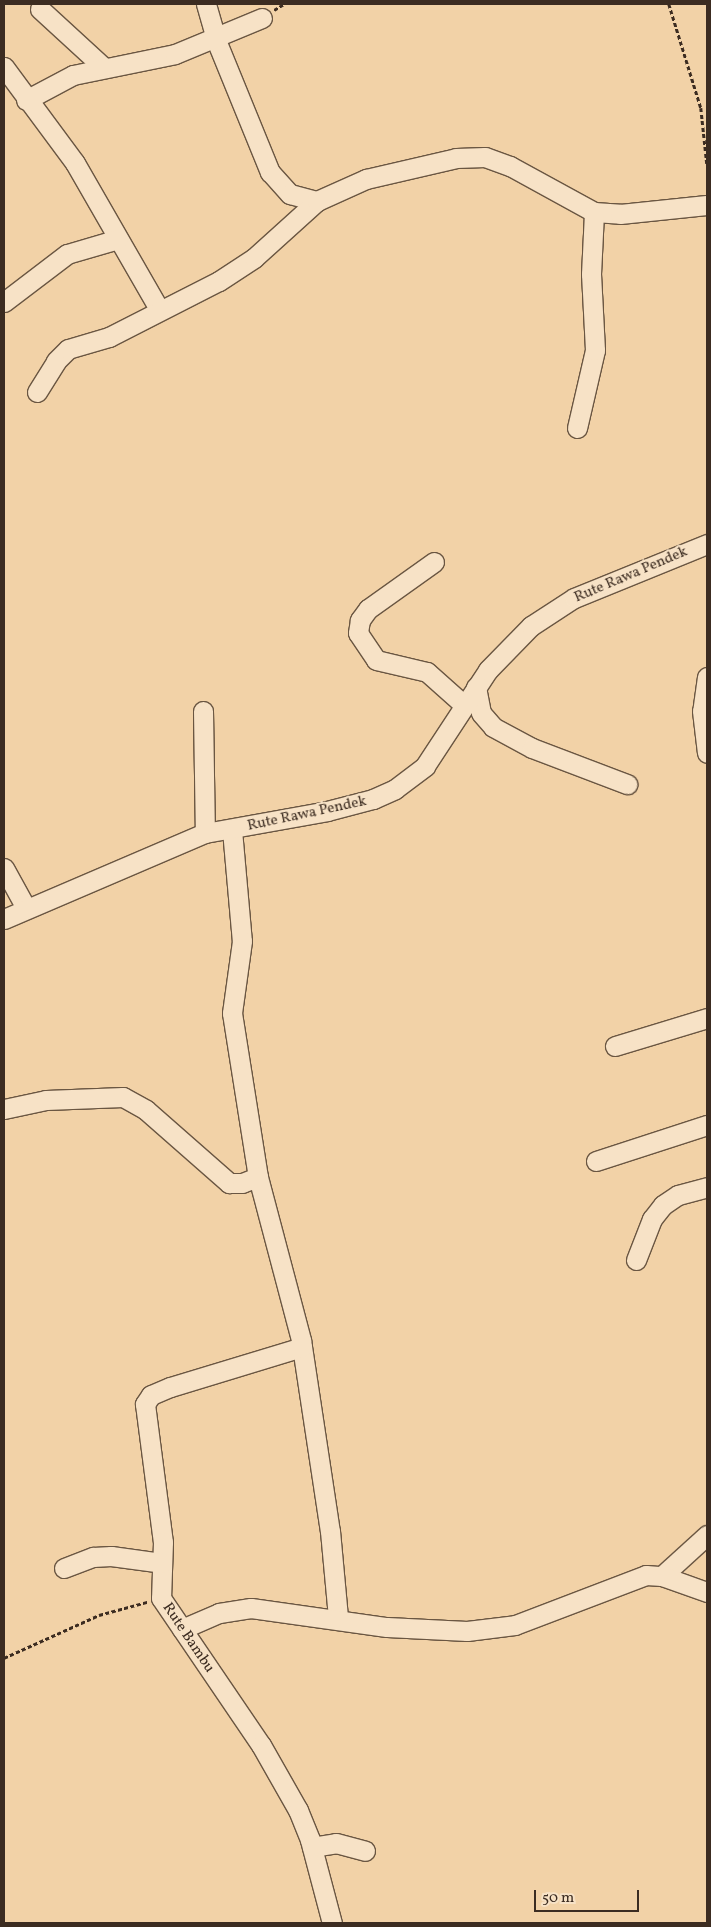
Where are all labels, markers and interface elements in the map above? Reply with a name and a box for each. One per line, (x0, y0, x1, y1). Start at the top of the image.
street label: Rute Rawa Pendek (572, 543, 690, 607)
street label: Rute Rawa Pendek (246, 793, 368, 835)
street label: Rute Bambu (158, 1600, 218, 1676)
scale bar (536, 1880, 641, 1912)
text: 50 m (542, 1888, 574, 1909)

